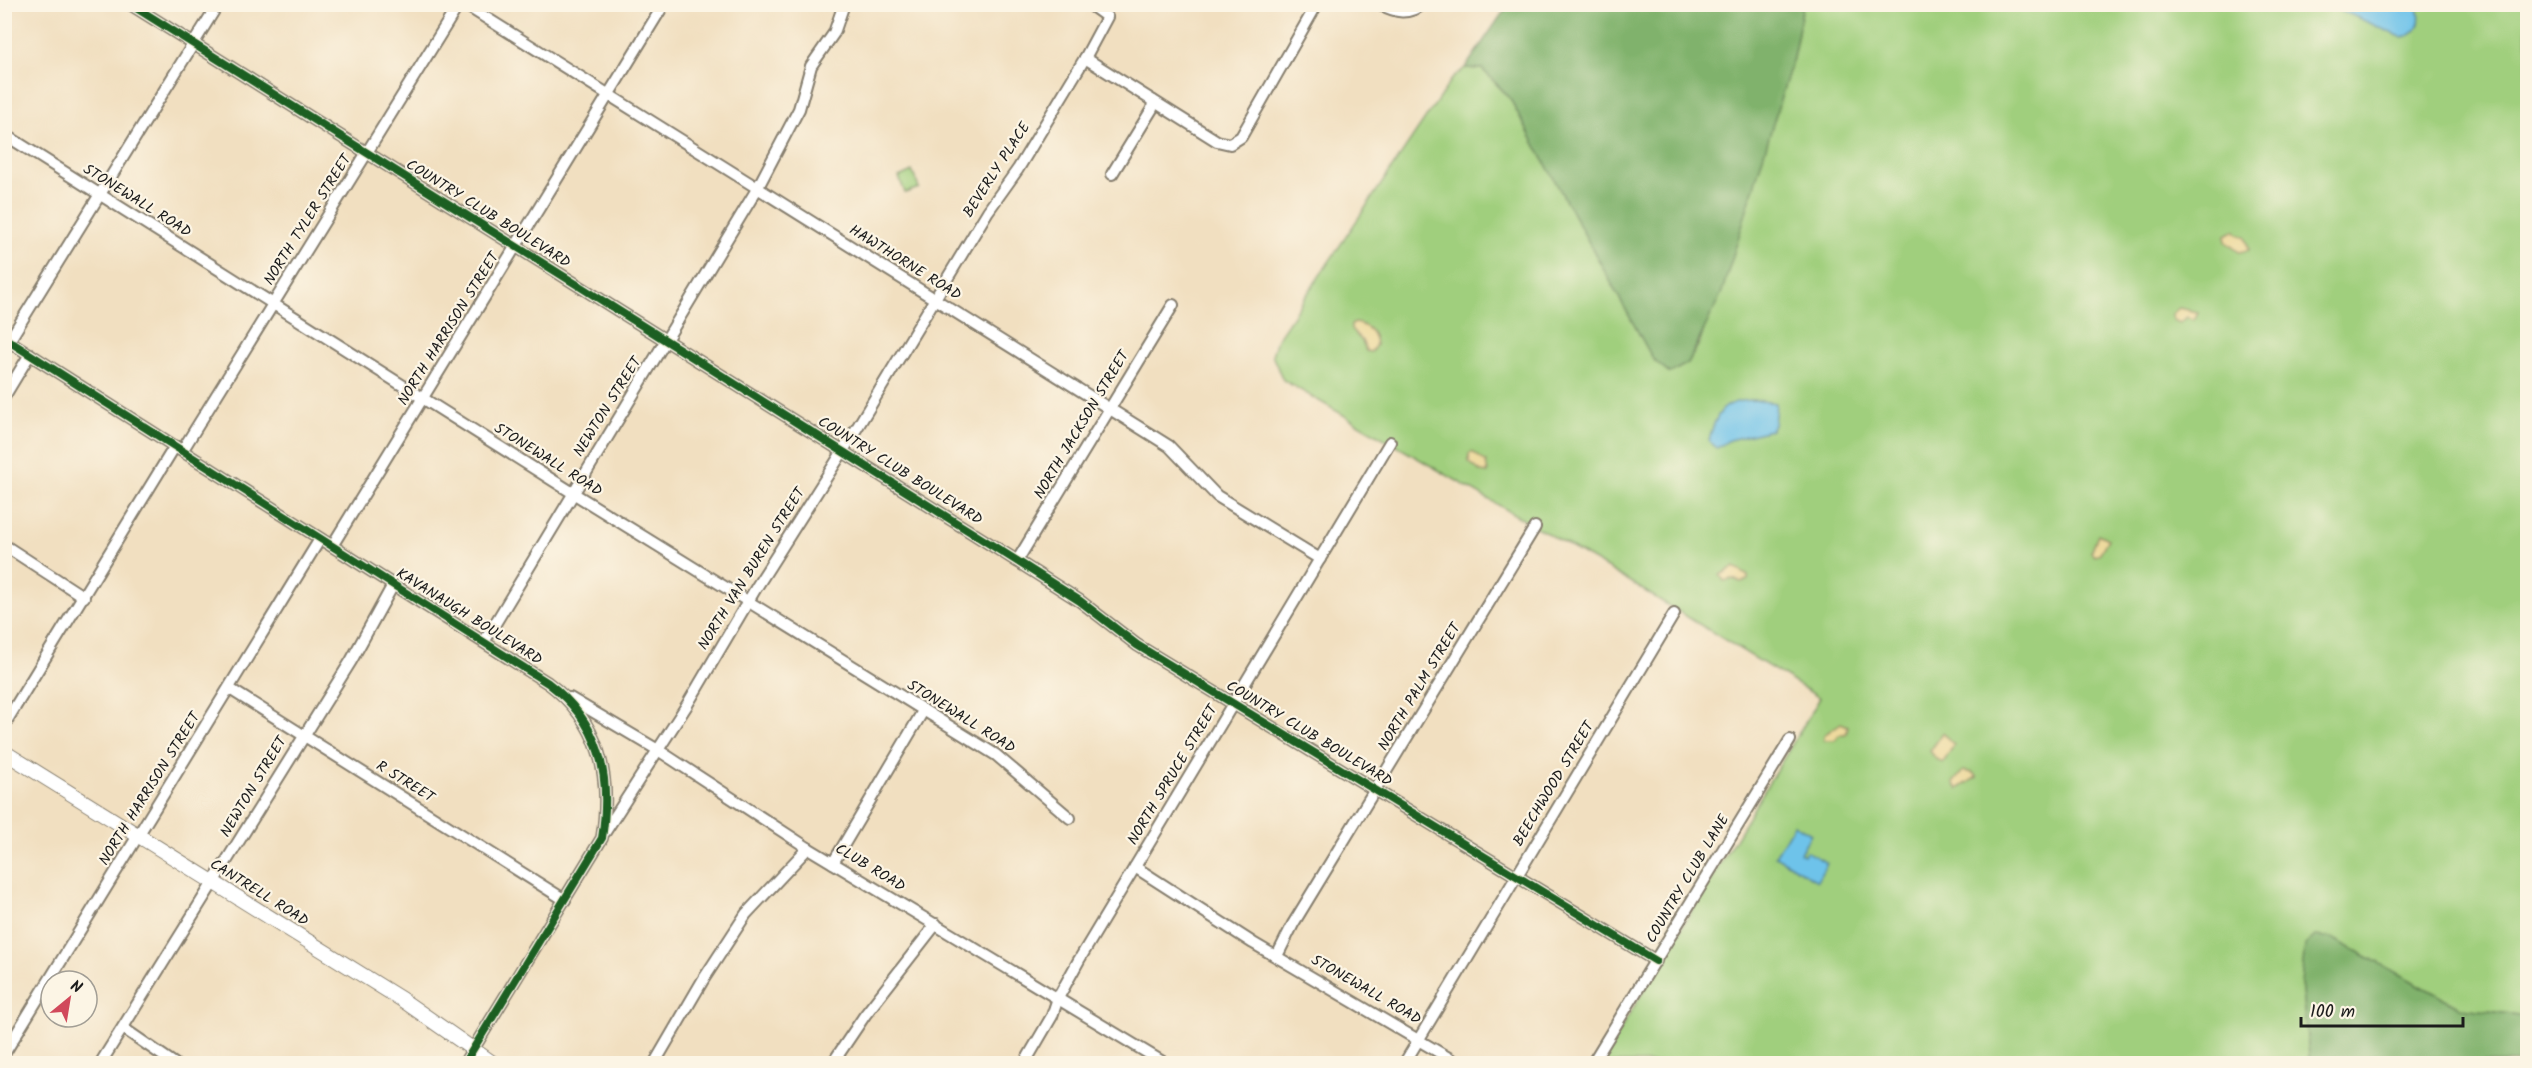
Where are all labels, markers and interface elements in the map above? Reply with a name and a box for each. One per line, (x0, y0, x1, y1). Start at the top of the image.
street label: BEVERLY PLACE (957, 116, 1038, 223)
street label: NORTH TYLER STREET (258, 148, 359, 290)
street label: COUNTRY CLUB BOULEVARD (401, 153, 575, 275)
street label: STONEWALL ROAD (78, 158, 196, 244)
street label: HAWTHORNE ROAD (844, 219, 966, 307)
street label: NORTH HARRISON STREET (392, 246, 507, 410)
street label: NORTH JACKSON STREET (1028, 344, 1137, 504)
street label: NEWTON STREET (568, 350, 650, 462)
street label: COUNTRY CLUB BOULEVARD (813, 410, 987, 532)
street label: STONEWALL ROAD (489, 417, 607, 503)
street label: NORTH VAN BUREN STREET (692, 481, 813, 655)
street label: KAVANAUGH BOULEVARD (391, 562, 547, 672)
street label: NORTH PALM STREET (1372, 617, 1469, 756)
street label: STONEWALL ROAD (902, 674, 1020, 760)
street label: COUNTRY CLUB BOULEVARD (1221, 675, 1397, 794)
street label: NORTH SPRUCE STREET (1121, 698, 1226, 850)
street label: NORTH HARRISON STREET (93, 706, 208, 870)
street label: BEECHWOOD STREET (1507, 715, 1602, 851)
street label: NEWTON STREET (214, 730, 295, 842)
street label: R STREET (371, 755, 441, 810)
street label: COUNTRY CLUB LANE (1640, 809, 1737, 948)
street label: CLUB ROAD (830, 838, 910, 899)
street label: CANTRELL ROAD (205, 853, 314, 933)
street label: STONEWALL ROAD (1306, 949, 1426, 1032)
north arrow (39, 969, 99, 1029)
text: N (65, 974, 86, 1001)
scale bar (2301, 990, 2463, 1028)
text: 100 m (2310, 998, 2355, 1027)

